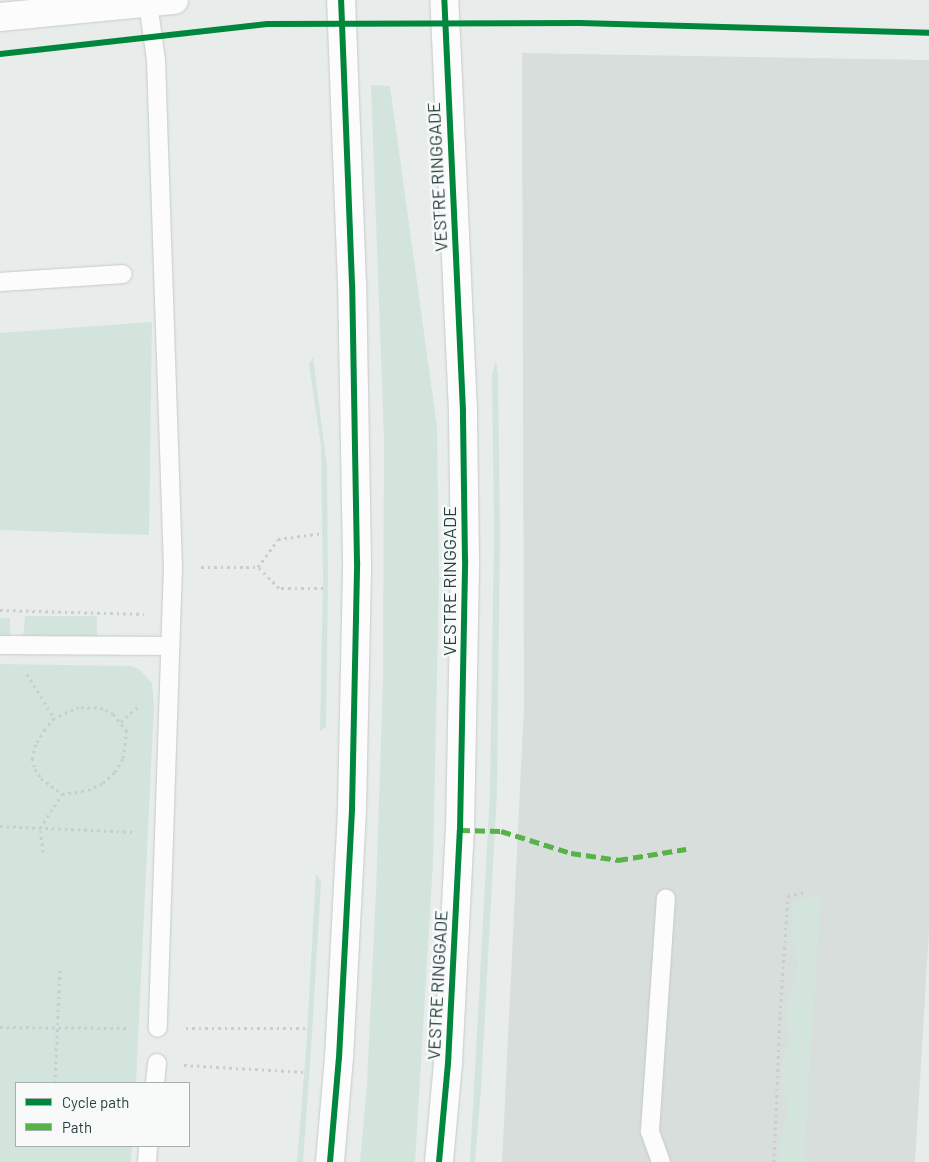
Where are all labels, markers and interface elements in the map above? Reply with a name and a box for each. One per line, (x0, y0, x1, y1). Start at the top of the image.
street label: VESTRE RINGGADE (422, 102, 452, 252)
street label: VESTRE RINGGADE (438, 506, 460, 656)
street label: VESTRE RINGGADE (422, 910, 452, 1060)
legend (15, 1082, 190, 1147)
text: Cycle path (62, 1093, 129, 1111)
text: Path (62, 1118, 92, 1136)

